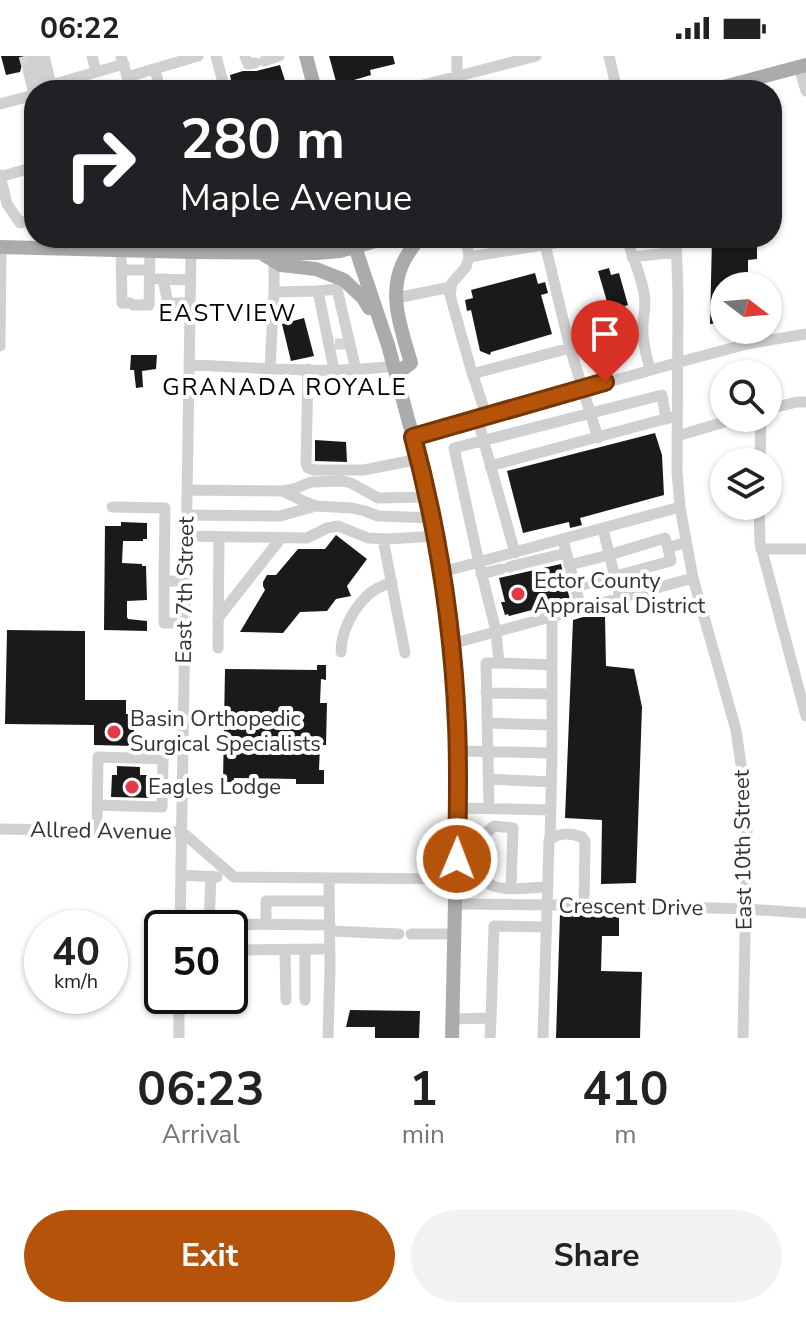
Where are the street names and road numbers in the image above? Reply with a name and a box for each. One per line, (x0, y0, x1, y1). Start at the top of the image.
street label: East 7th Street (169, 516, 201, 664)
street label: East 10th Street (727, 769, 759, 930)
street label: Allred Avenue (30, 815, 172, 847)
street label: Crescent Drive (558, 891, 704, 923)

